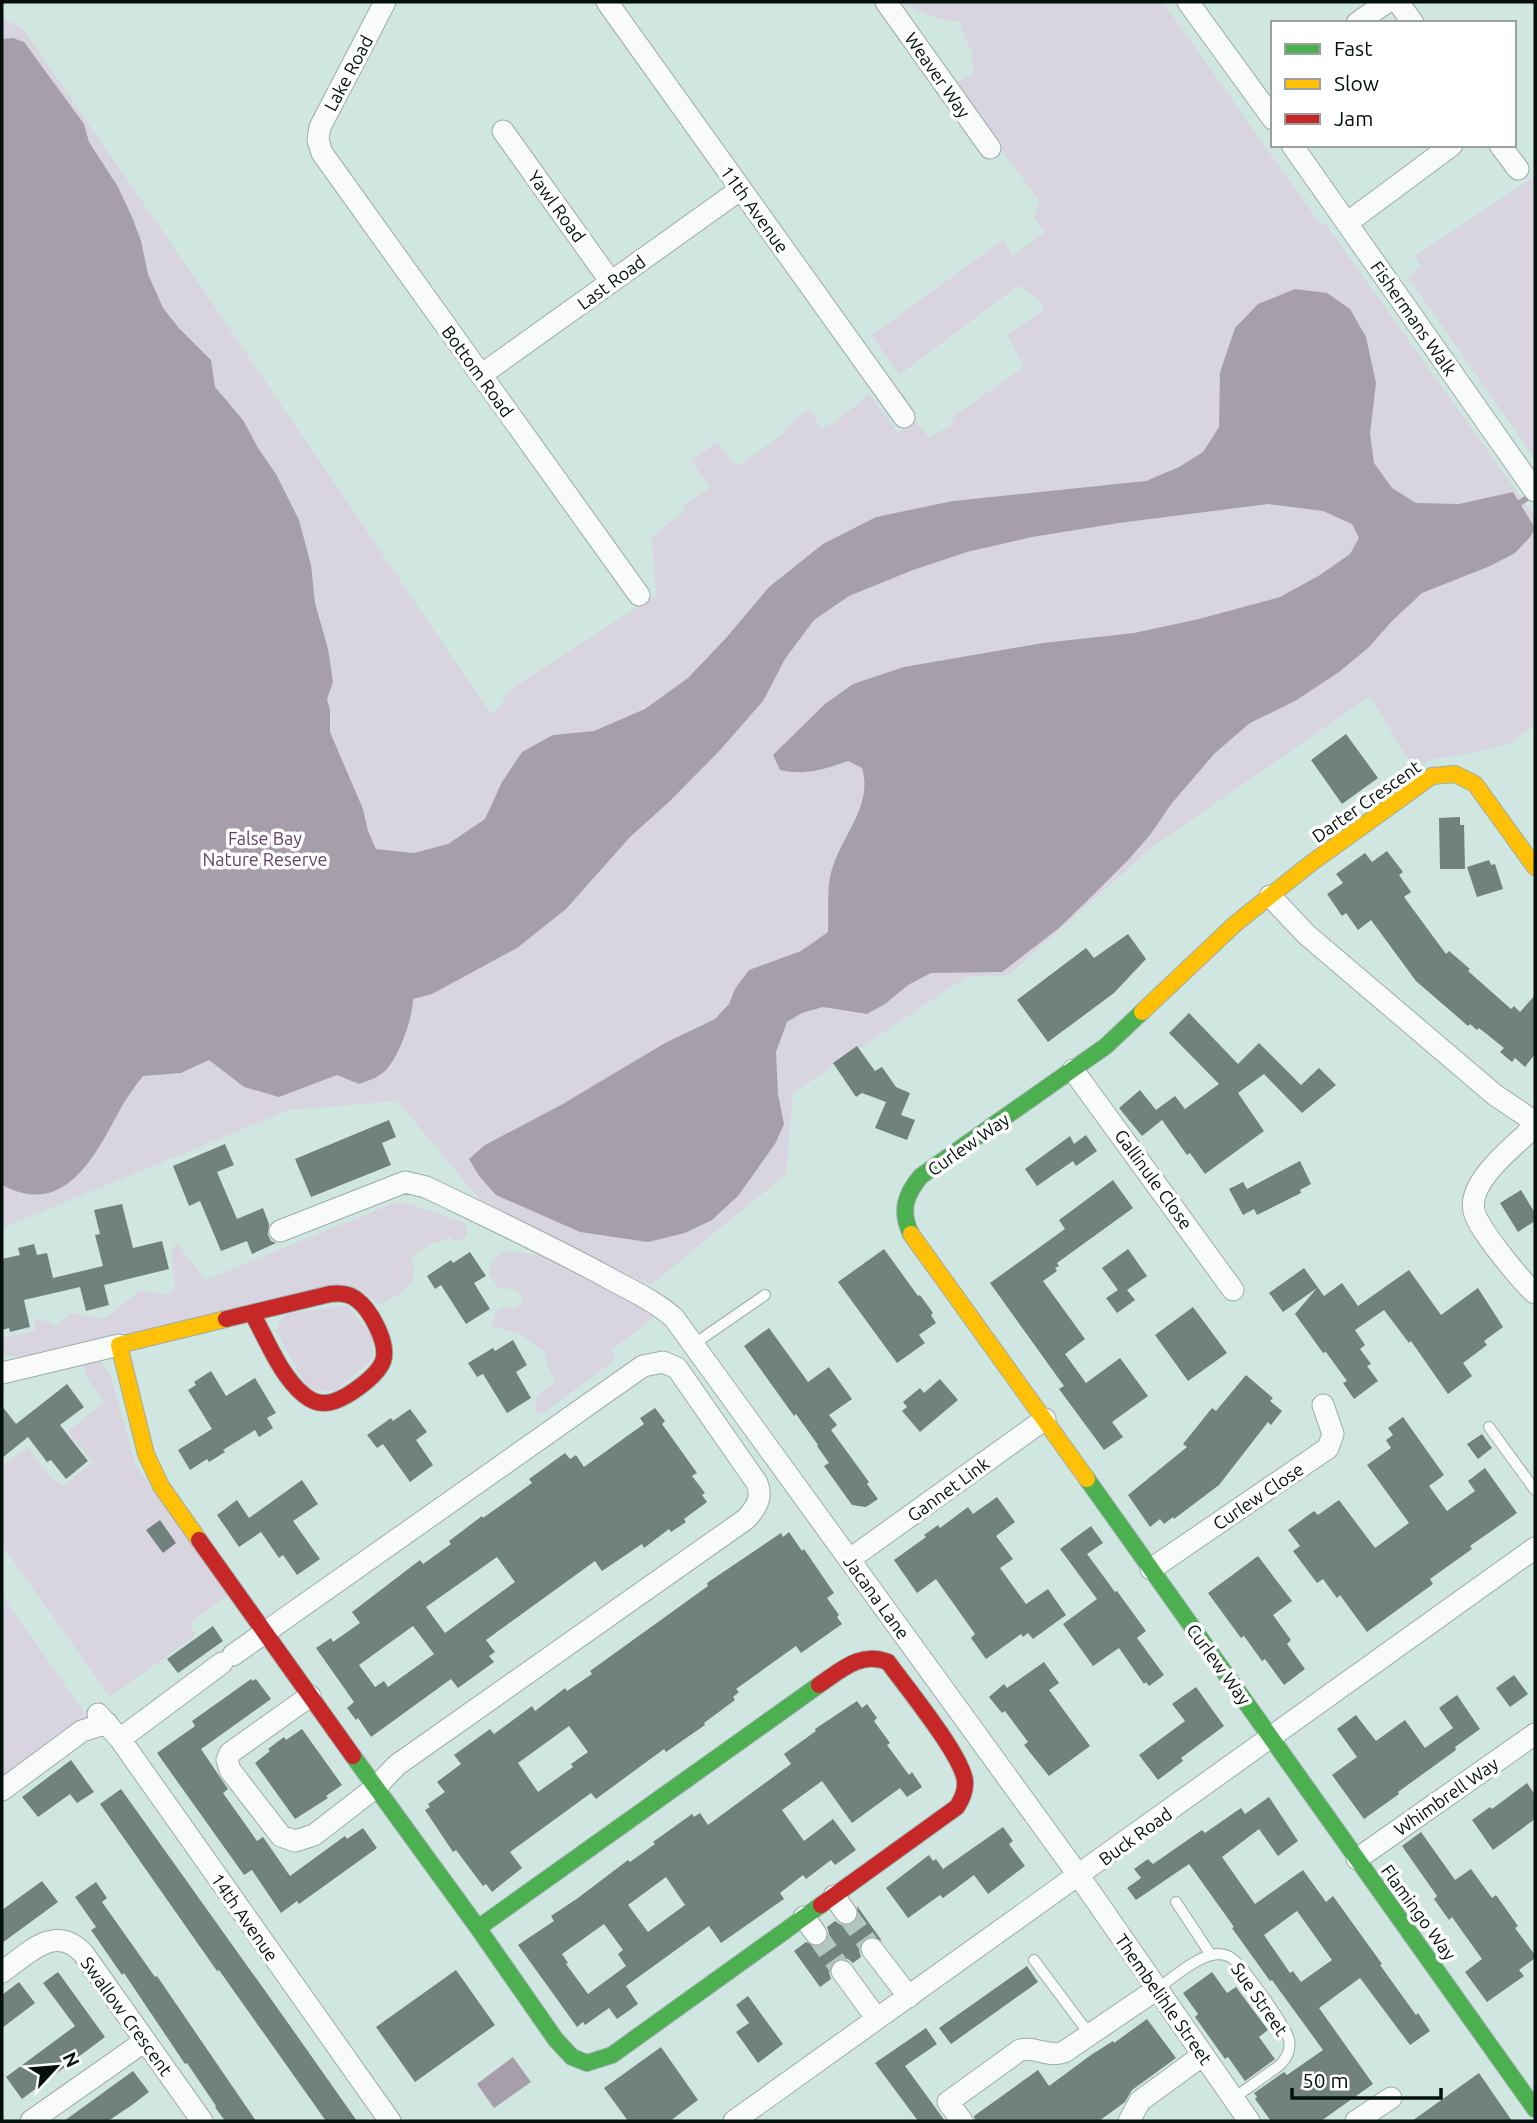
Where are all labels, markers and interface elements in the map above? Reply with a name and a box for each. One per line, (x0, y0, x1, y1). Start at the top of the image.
legend (1271, 21, 1516, 147)
street label: Weaver Way (901, 29, 975, 122)
street label: Lake Road (320, 32, 376, 114)
text: Fast (1334, 36, 1372, 60)
text: Slow (1334, 71, 1379, 95)
text: Jam (1334, 106, 1373, 130)
street label: 11th Avenue (717, 162, 793, 256)
street label: Yawl Road (524, 166, 590, 246)
street label: Last Road (573, 251, 649, 313)
street label: Fishermans Walk (1367, 257, 1461, 379)
street label: Bottom Road (438, 322, 518, 420)
street label: Darter Crescent (1308, 756, 1424, 846)
park label: False Bay Nature Reserve (202, 828, 328, 869)
street label: Curlew Way (923, 1108, 1013, 1179)
street label: Gallinule Close (1111, 1125, 1197, 1233)
street label: Gannet Link (903, 1453, 993, 1525)
street label: Curlew Close (1209, 1458, 1307, 1534)
street label: Jacana Lane (840, 1551, 914, 1643)
street label: Curlew Way (1183, 1620, 1255, 1709)
street label: Whimbrell Way (1390, 1753, 1502, 1839)
street label: Buck Road (1095, 1803, 1175, 1869)
street label: Flamingo Way (1378, 1860, 1460, 1964)
street label: 14th Avenue (207, 1869, 283, 1965)
street label: Thembelihle Street (1111, 1930, 1217, 2068)
street label: Swallow Crescent (77, 1953, 177, 2079)
street label: Sue Street (1228, 1959, 1292, 2039)
north arrow (21, 2032, 91, 2102)
text: N (58, 2048, 84, 2071)
scale bar (1292, 2056, 1441, 2100)
text: 50 m (1302, 2068, 1349, 2092)

